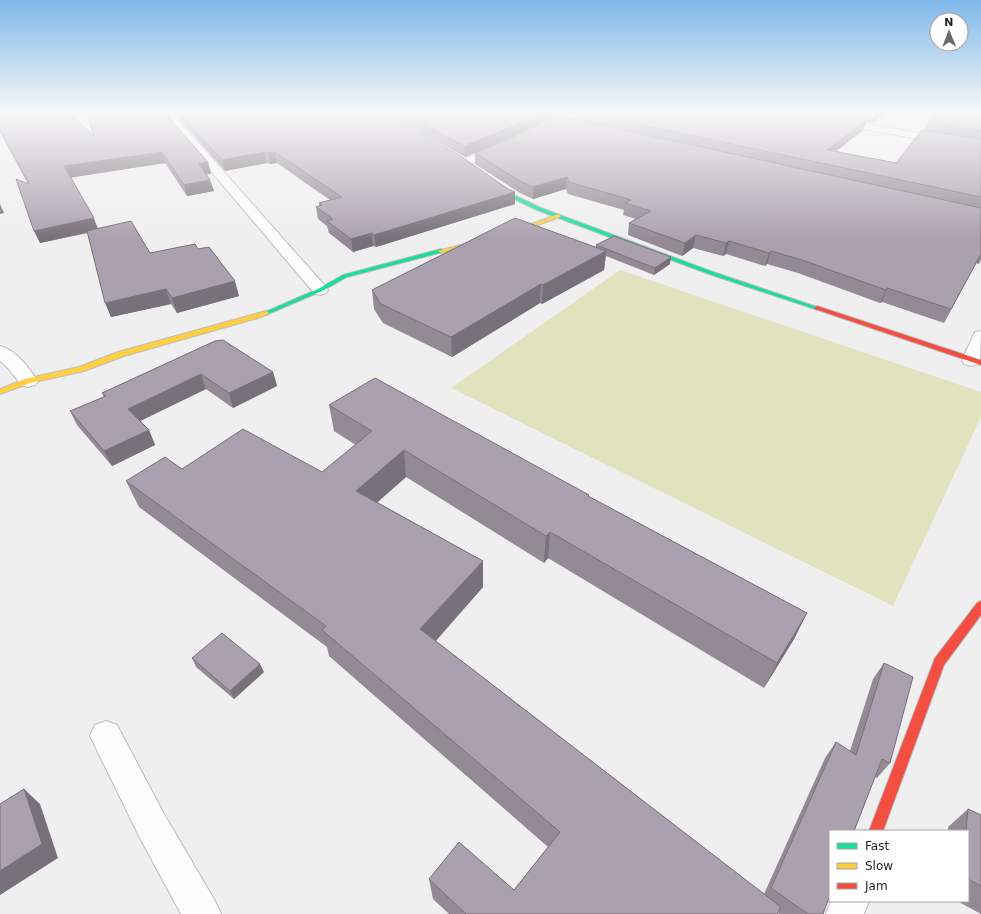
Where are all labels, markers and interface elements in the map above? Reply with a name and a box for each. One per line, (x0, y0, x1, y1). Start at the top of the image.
north arrow (929, 12, 969, 52)
text: N (944, 16, 954, 29)
legend (829, 830, 969, 902)
text: Fast (865, 839, 889, 853)
text: Slow (865, 859, 893, 873)
text: Jam (864, 879, 888, 893)

